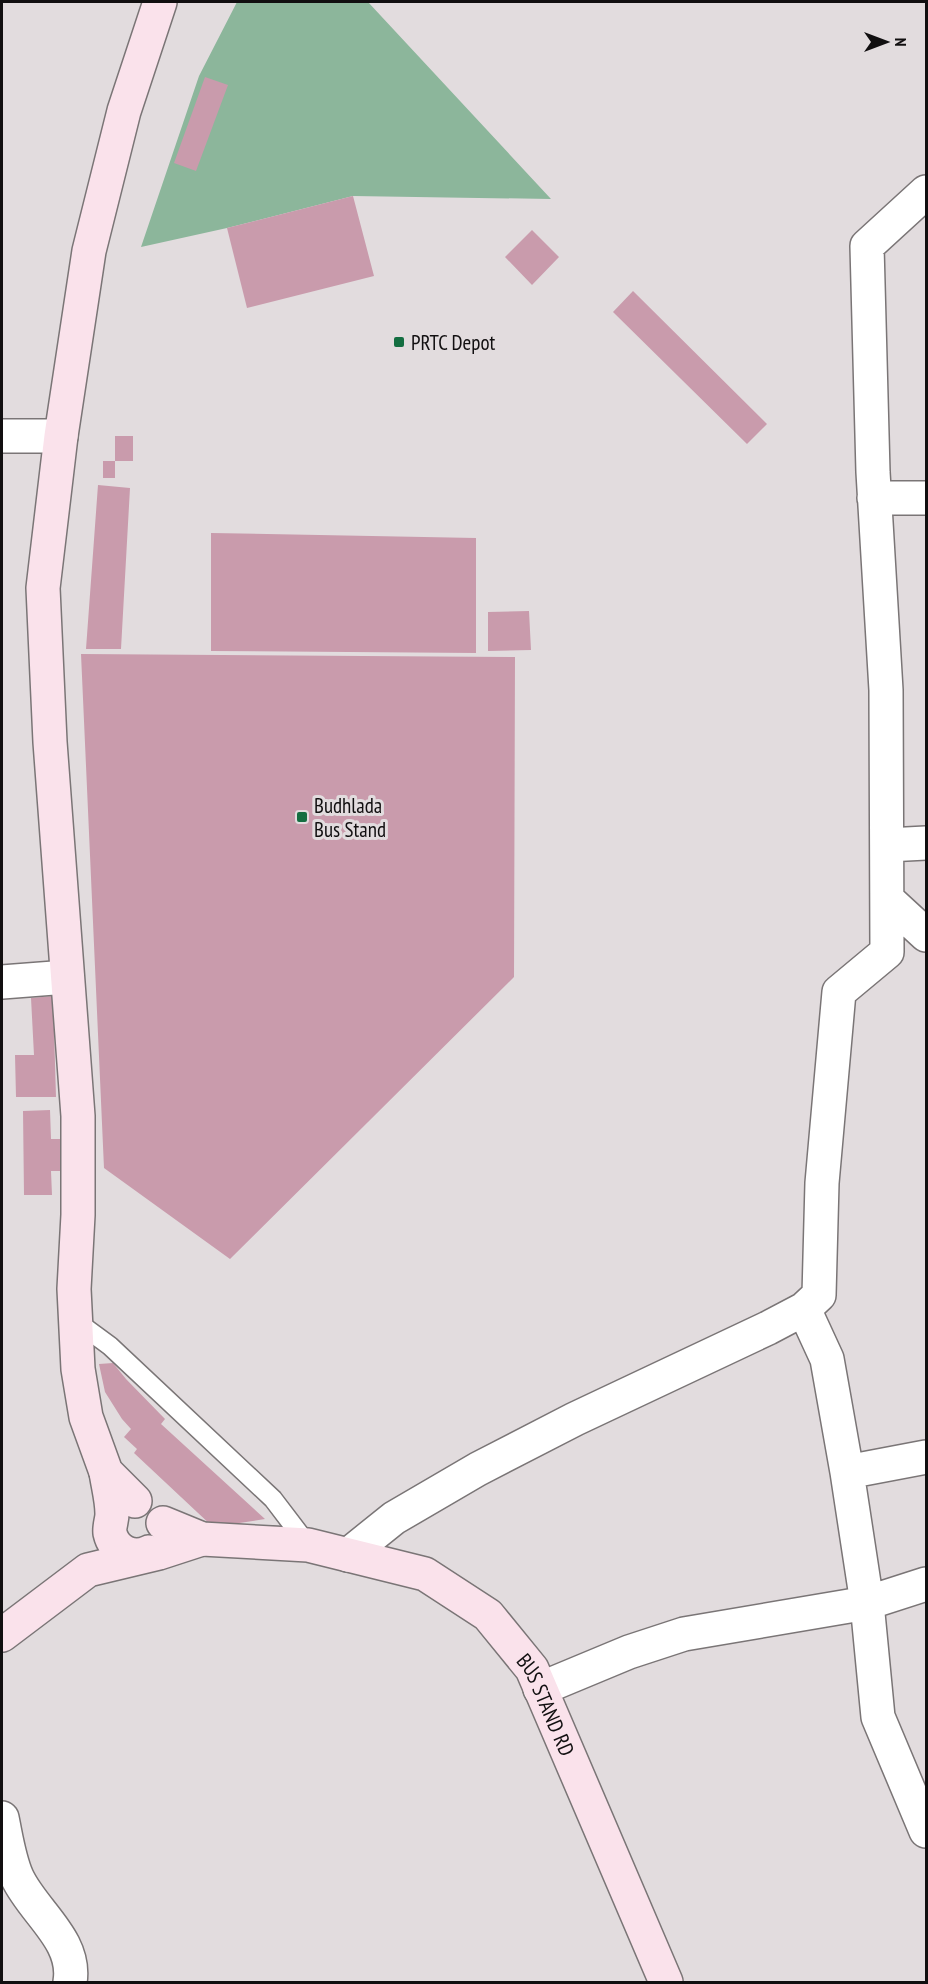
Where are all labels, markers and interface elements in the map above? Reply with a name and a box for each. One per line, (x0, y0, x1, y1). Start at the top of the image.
north arrow (856, 12, 916, 72)
text: N (891, 38, 911, 46)
place label: PRTC Depot (411, 329, 495, 356)
marker: PRTC Depot (392, 335, 406, 349)
place label: Budhlada Bus Stand (314, 792, 386, 843)
marker: Budhlada Bus Stand (295, 810, 309, 824)
street label: BUS STAND RD (511, 1648, 581, 1760)

